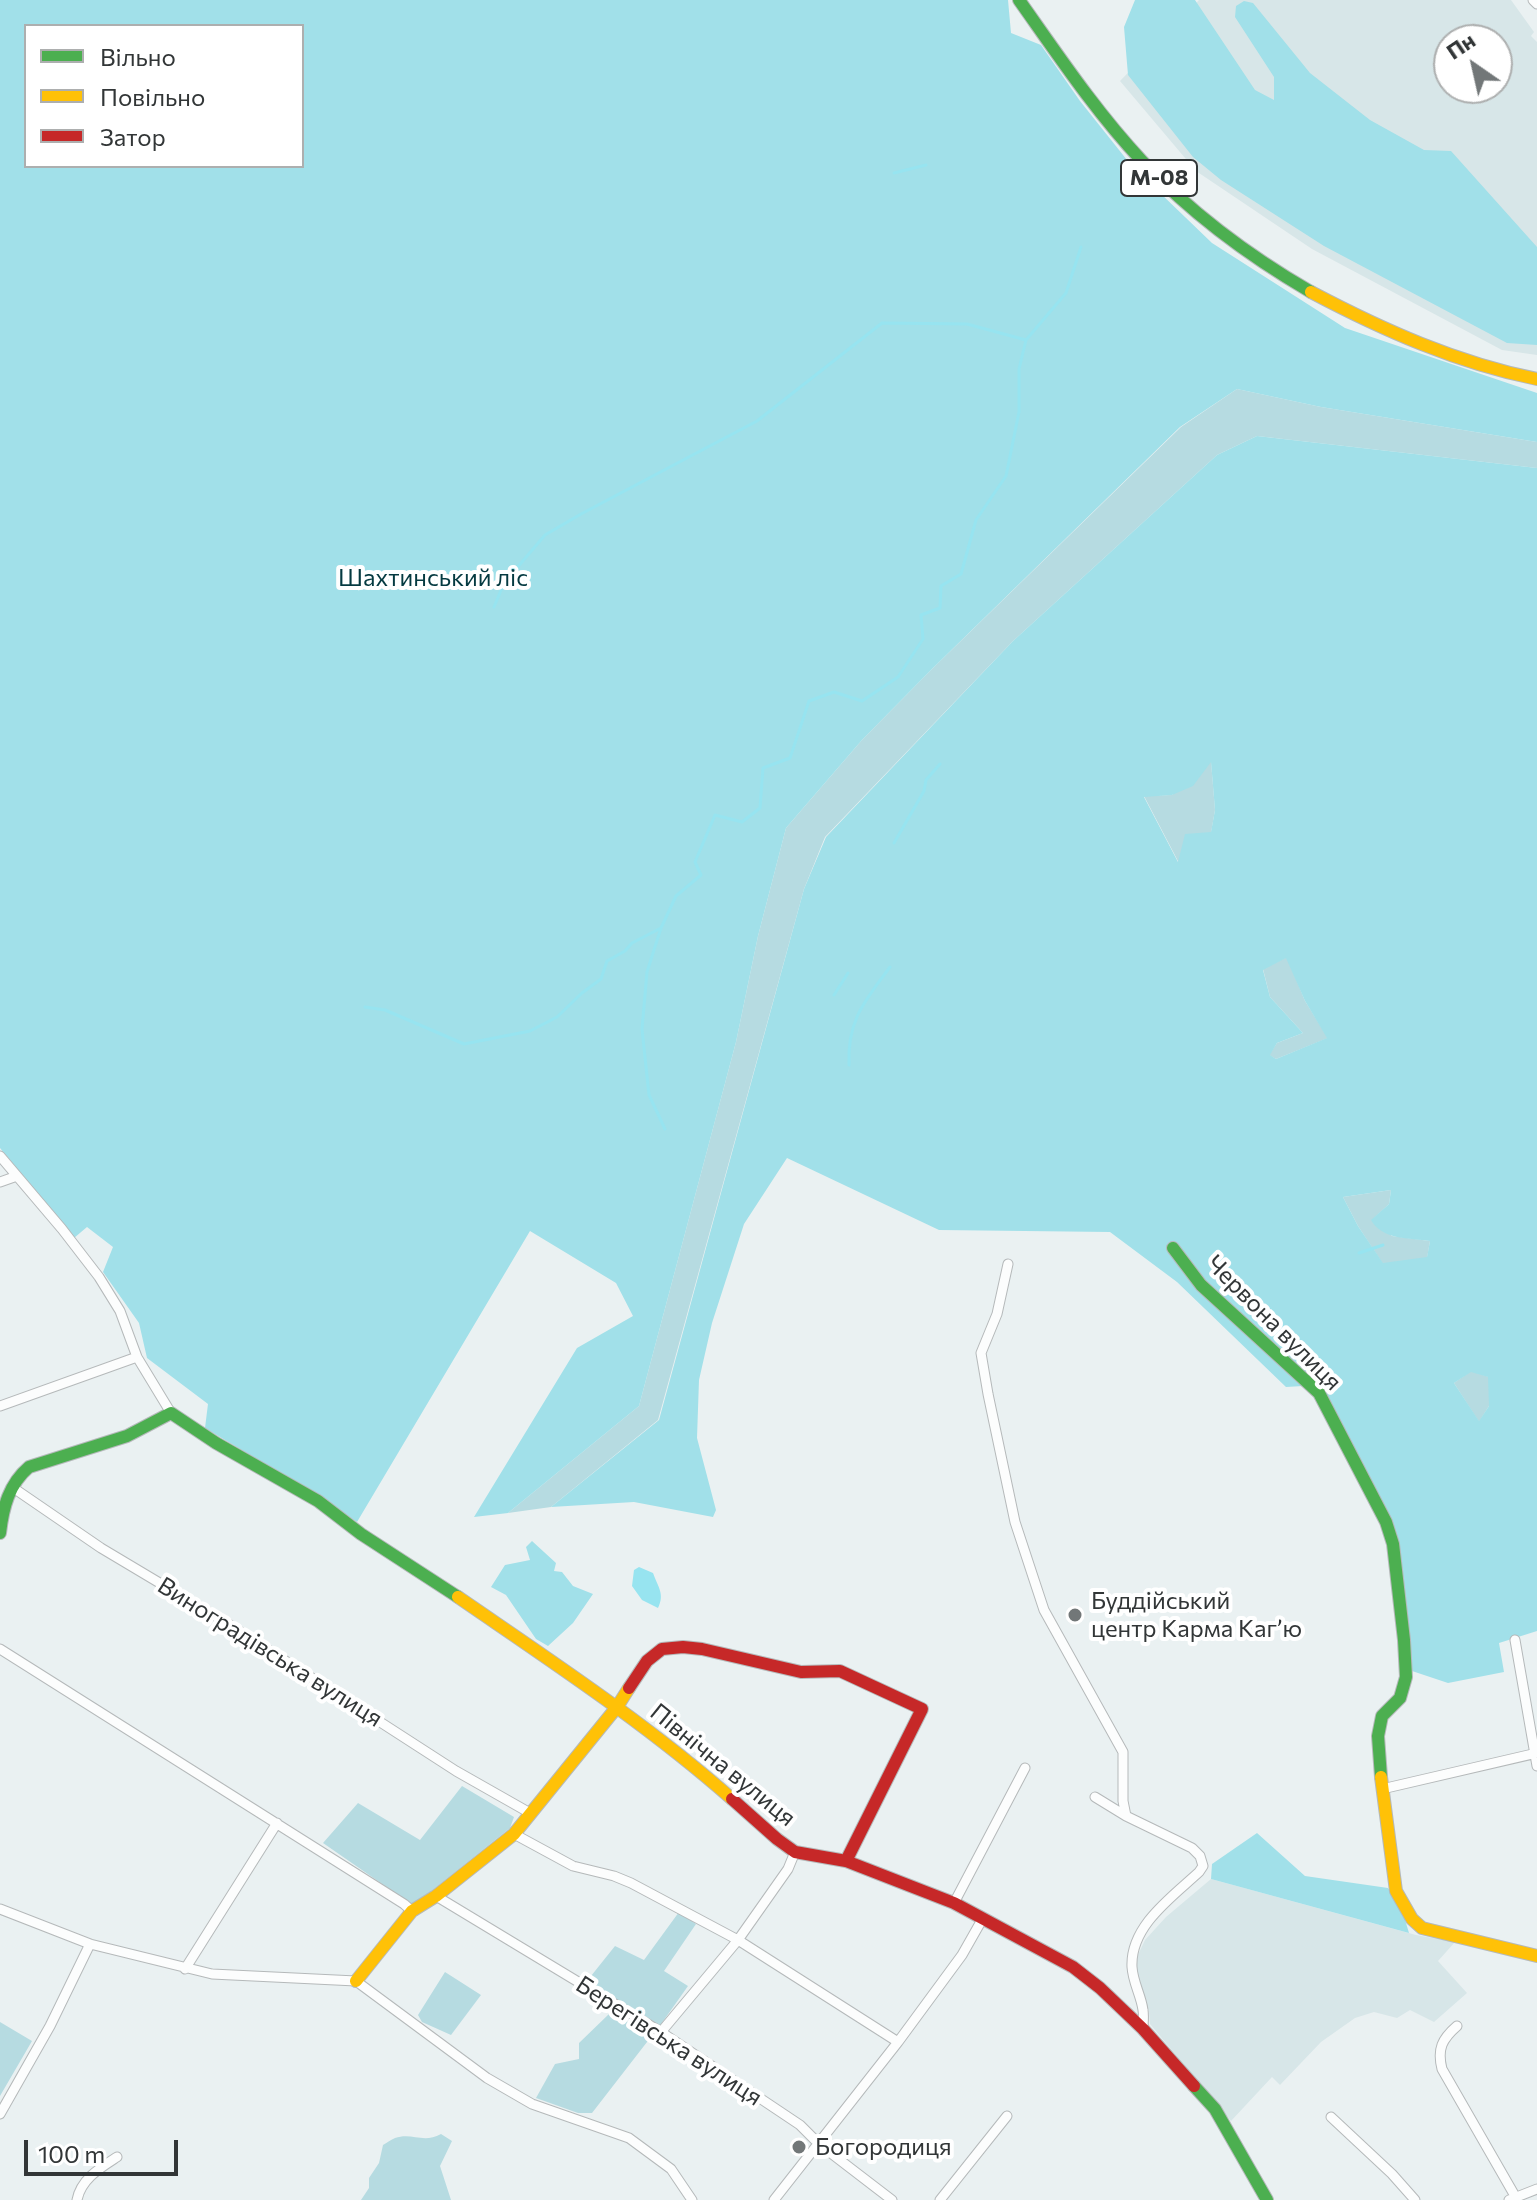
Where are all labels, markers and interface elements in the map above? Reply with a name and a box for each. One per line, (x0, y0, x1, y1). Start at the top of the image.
legend (24, 24, 304, 168)
north arrow (1433, 24, 1513, 104)
text: Пн (1441, 26, 1480, 65)
text: Вільно (100, 42, 176, 71)
text: Повільно (100, 82, 205, 111)
text: Затор (100, 122, 166, 151)
road number: М-08 (1121, 160, 1197, 196)
park label: Шахтинський ліс (338, 564, 528, 592)
street label: Червона вулиця (1200, 1249, 1348, 1397)
street label: Виноградівська вулиця (152, 1571, 388, 1733)
place label: Буддійський центр Карма Кагʼю (1091, 1587, 1302, 1643)
marker: Буддійський центр Карма Кагʼю (1066, 1606, 1084, 1624)
street label: Північна вулиця (645, 1698, 801, 1832)
street label: Берегівська вулиця (570, 1970, 768, 2112)
scale bar (28, 2124, 182, 2174)
place label: Богородиця (815, 2133, 952, 2161)
marker: Богородиця (790, 2138, 808, 2156)
text: 100 m (38, 2139, 105, 2168)

